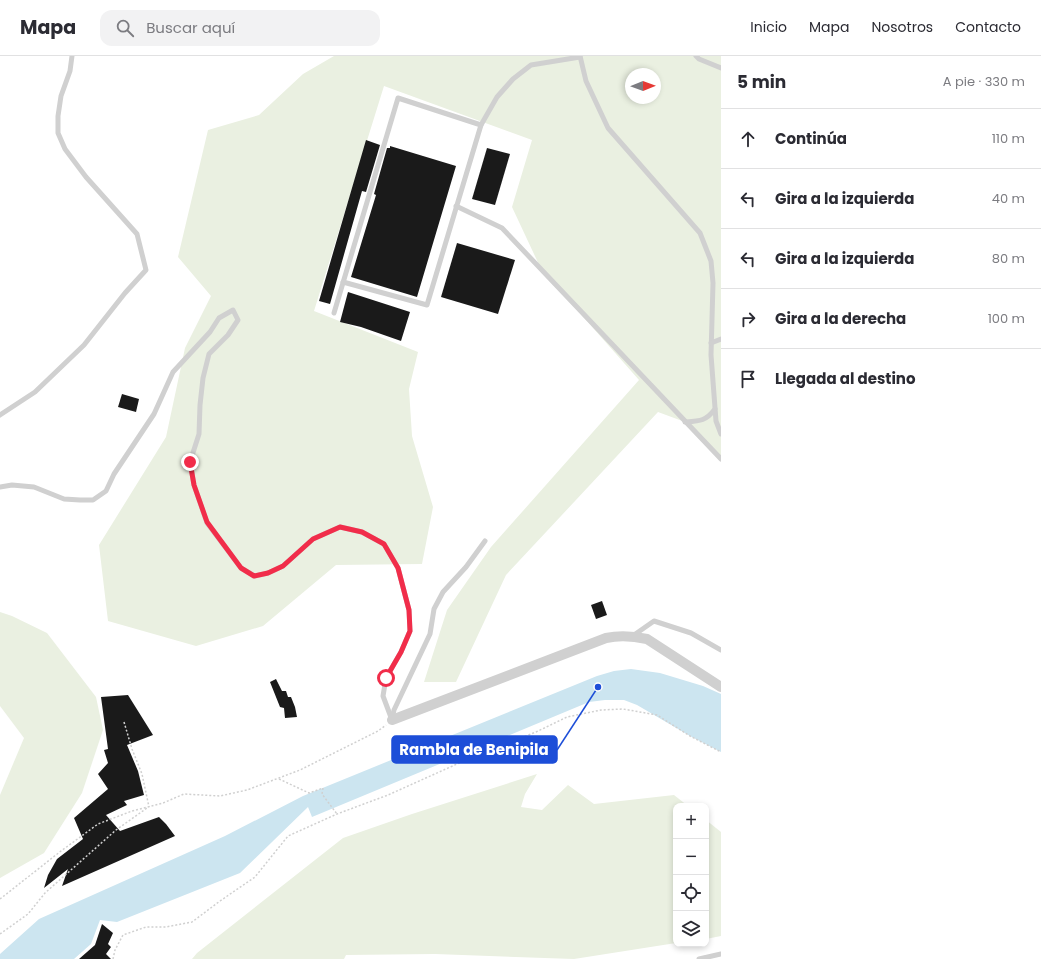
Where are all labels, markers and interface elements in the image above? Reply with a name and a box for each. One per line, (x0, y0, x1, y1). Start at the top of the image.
search box (100, 10, 380, 46)
text: Mapa (20, 14, 76, 41)
icon: search (114, 17, 136, 39)
text: Buscar aquí (146, 17, 235, 38)
text: Inicio (750, 17, 787, 37)
text: Mapa (809, 17, 850, 37)
text: Nosotros (872, 17, 933, 37)
text: Contacto (955, 17, 1021, 37)
north arrow (625, 68, 661, 104)
text: 5 min (737, 70, 786, 94)
text: A pie · 330 m (943, 72, 1025, 91)
icon: ahead (737, 128, 759, 150)
text: Continúa (775, 128, 847, 149)
text: 110 m (992, 129, 1025, 148)
icon: left (737, 188, 759, 210)
text: Gira a la izquierda (775, 188, 914, 209)
text: 40 m (992, 189, 1025, 208)
icon: left (737, 248, 759, 270)
text: Gira a la izquierda (775, 248, 914, 269)
text: 80 m (992, 249, 1025, 268)
icon: right (737, 308, 759, 330)
text: Gira a la derecha (775, 308, 906, 329)
text: 100 m (988, 309, 1025, 328)
icon: arrive (737, 368, 759, 390)
text: Llegada al destino (775, 368, 916, 389)
route end (181, 453, 199, 471)
route start (377, 669, 395, 687)
callout: Rambla de Benipila (392, 736, 557, 763)
text: Rambla de Benipila (399, 739, 549, 760)
map controls (673, 803, 709, 947)
button: + (673, 803, 709, 839)
button: − (673, 839, 709, 875)
button: locate (673, 875, 709, 911)
button: layers (673, 911, 709, 947)

